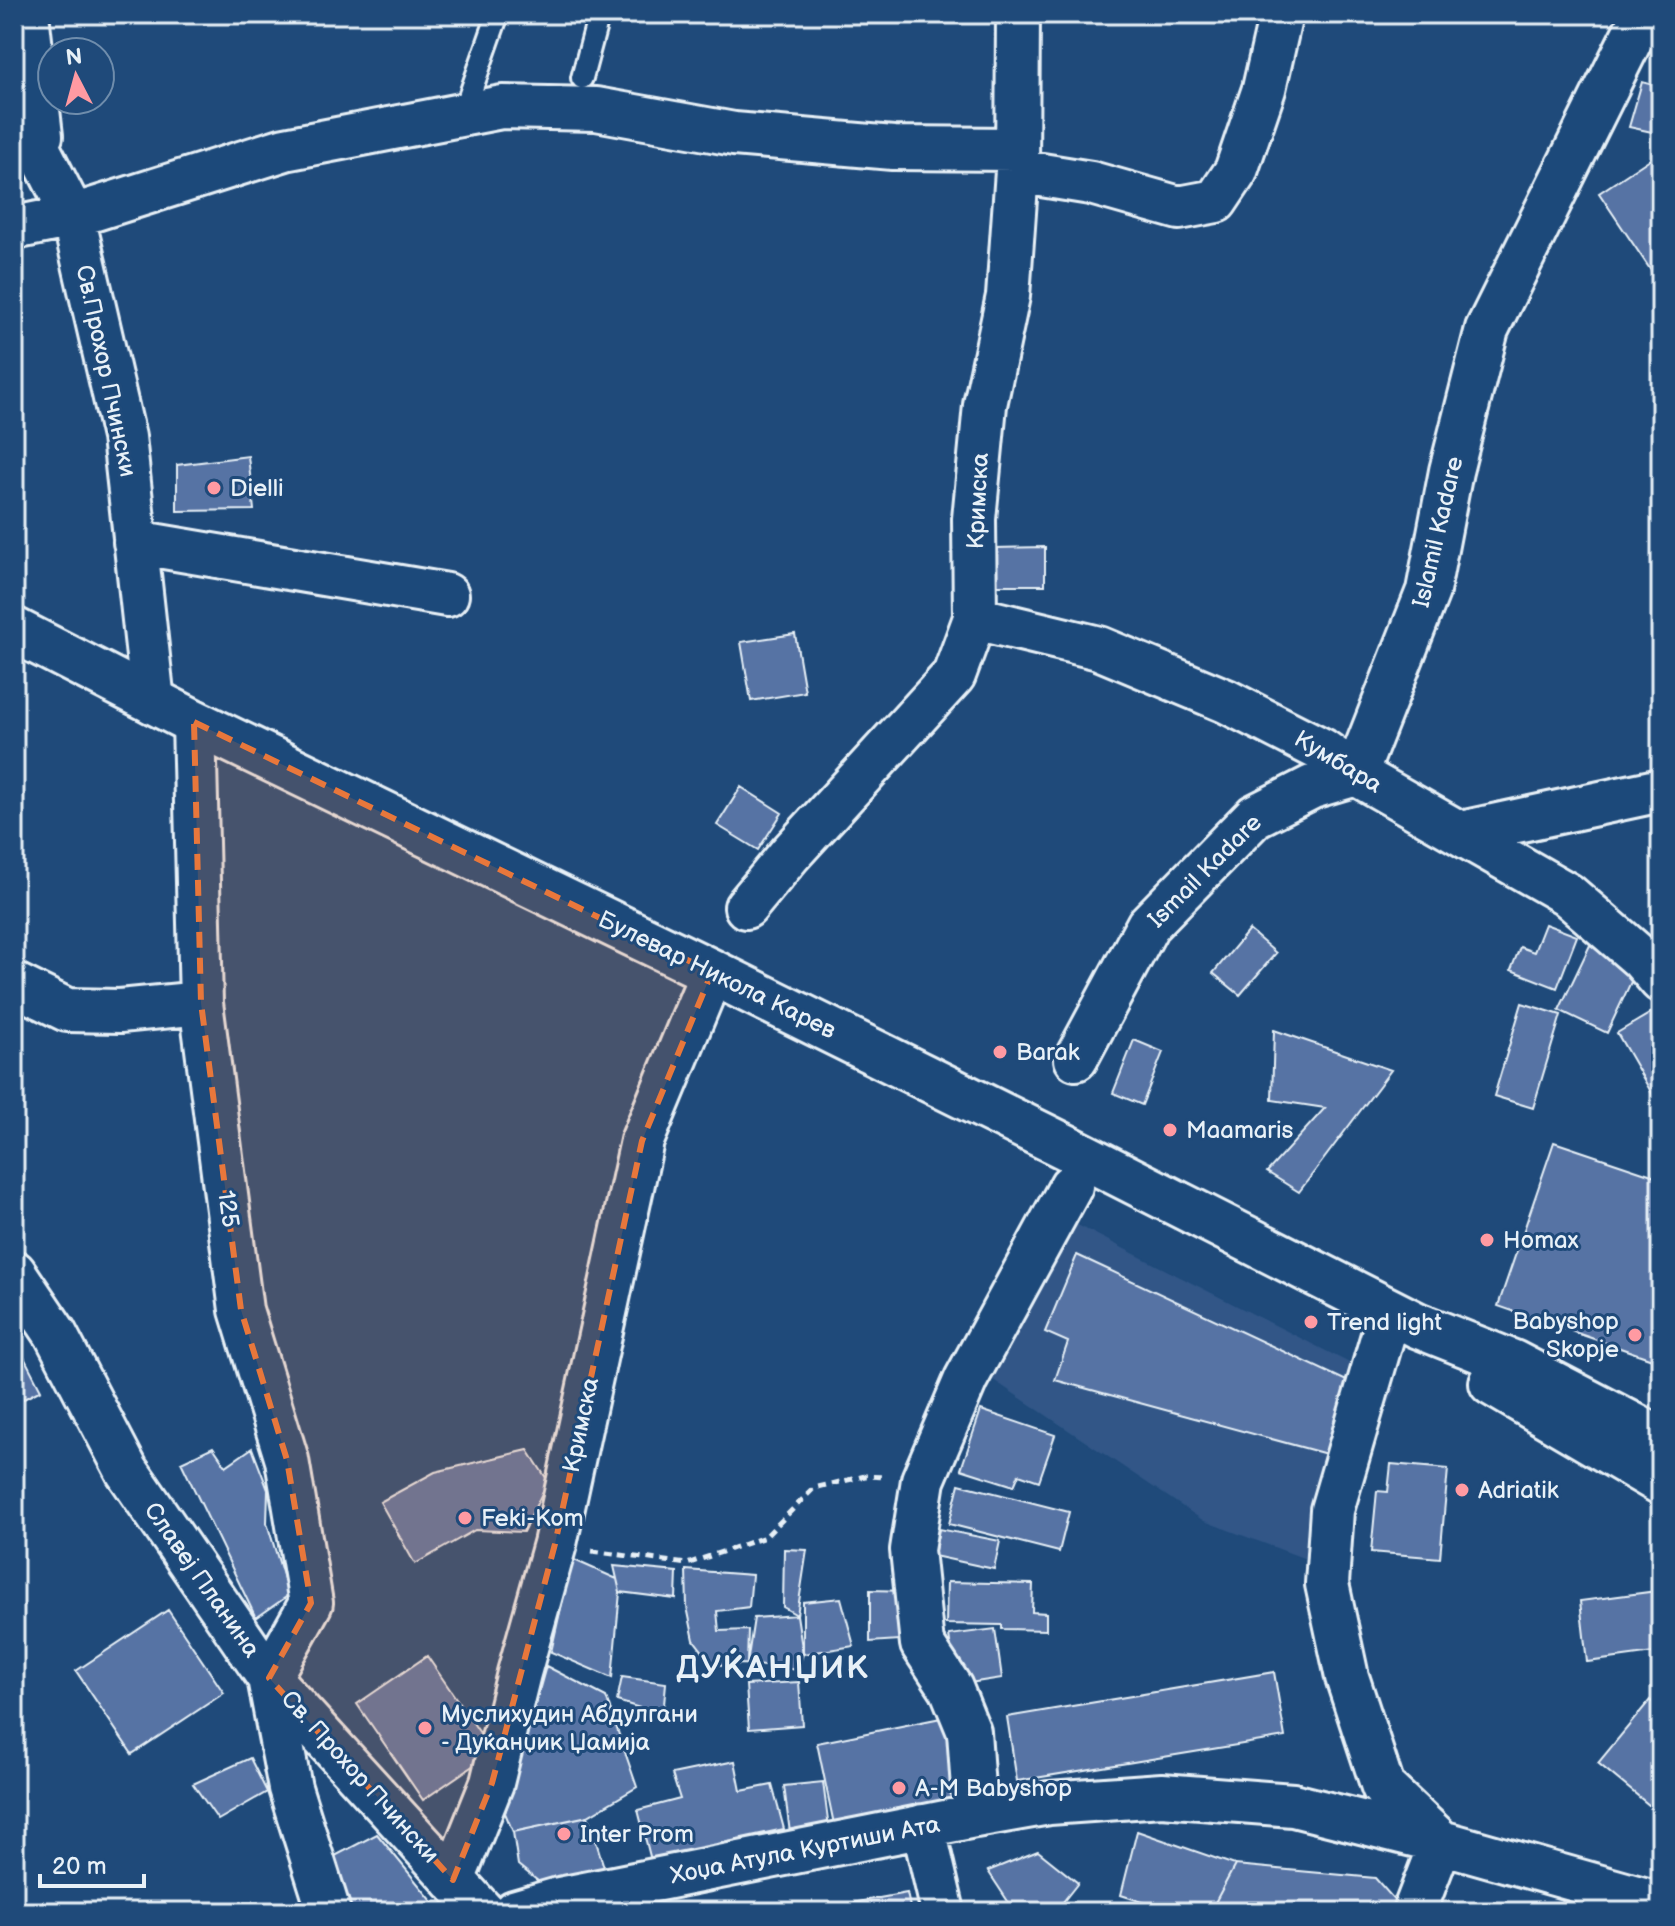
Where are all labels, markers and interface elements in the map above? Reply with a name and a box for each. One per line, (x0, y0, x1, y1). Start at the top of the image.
north arrow (36, 36, 116, 116)
text: N (64, 43, 84, 72)
street label: Св.Прохор Пчински (69, 262, 143, 480)
street label: Кримска (961, 452, 995, 550)
street label: Islamil Kadare (1407, 454, 1469, 610)
place label: Dielli (230, 474, 284, 503)
marker: Dielli (205, 479, 223, 497)
street label: Кумбара (1289, 724, 1387, 800)
street label: Ismail Kadare (1142, 808, 1268, 934)
street label: Булевар Никола Карев (593, 905, 841, 1045)
place label: Barak (1016, 1038, 1080, 1067)
marker: Barak (991, 1043, 1009, 1061)
place label: Maamaris (1186, 1116, 1294, 1145)
marker: Maamaris (1161, 1121, 1179, 1139)
street label: 125 (211, 1189, 245, 1229)
place label: Homax (1503, 1226, 1579, 1255)
marker: Homax (1478, 1231, 1496, 1249)
place label: Babyshop Skopje (1512, 1307, 1619, 1364)
place label: Trend light (1327, 1308, 1442, 1337)
marker: Trend light (1302, 1313, 1320, 1331)
marker: Babyshop Skopje (1626, 1326, 1644, 1344)
street label: Кримска (557, 1375, 605, 1475)
place label: Adriatik (1478, 1476, 1559, 1505)
marker: Adriatik (1453, 1481, 1471, 1499)
street label: Славеј Планина (138, 1497, 266, 1663)
place label: Feki-Kom (481, 1504, 584, 1533)
marker: Feki-Kom (456, 1509, 474, 1527)
district label: ДУЌАНЏИК (676, 1647, 870, 1688)
street label: Св. Прохор Пчински (275, 1685, 445, 1869)
place label: Муслихудин Абдулгани - Дуќанџик Џамија (441, 1700, 698, 1757)
marker: Муслихудин Абдулгани - Дуќанџик Џамија (416, 1719, 434, 1737)
place label: A-M Babyshop (915, 1774, 1072, 1803)
marker: A-M Babyshop (890, 1779, 908, 1797)
street label: Хоџа Атула Куртиши Ата (668, 1810, 942, 1890)
place label: Inter Prom (580, 1820, 694, 1849)
marker: Inter Prom (555, 1825, 573, 1843)
scale bar (40, 1838, 144, 1888)
text: 20 m (52, 1852, 107, 1881)

